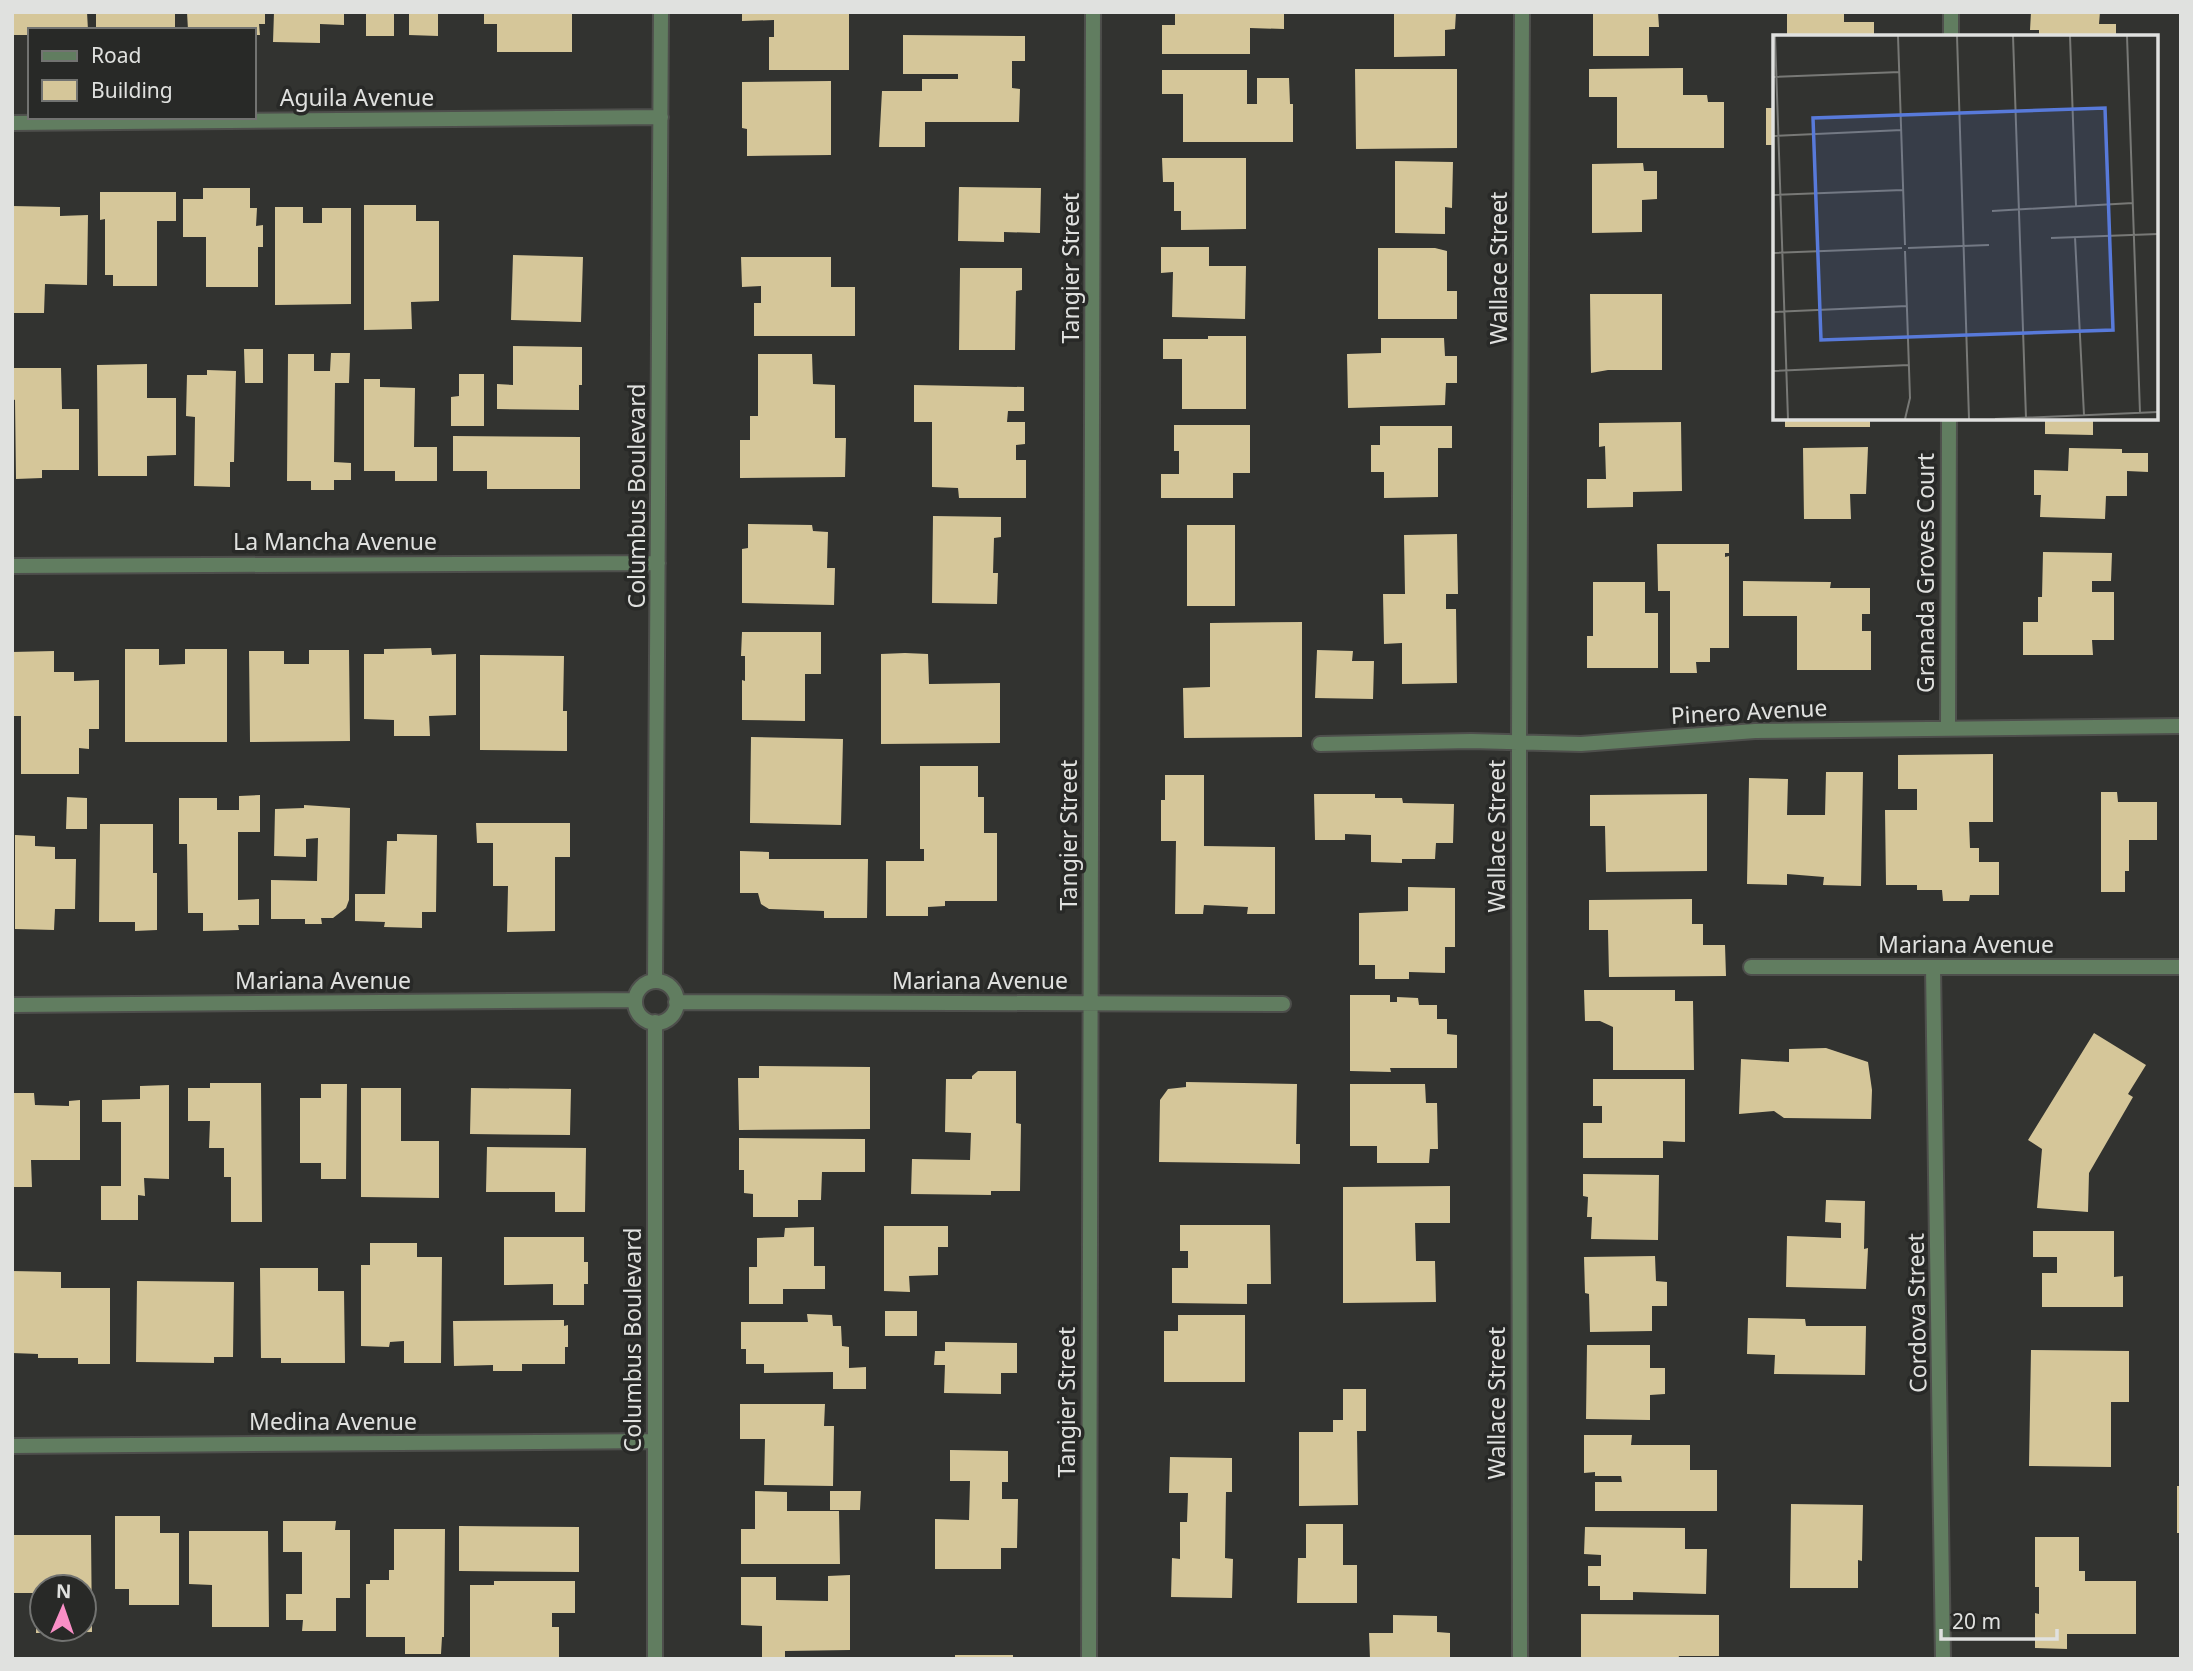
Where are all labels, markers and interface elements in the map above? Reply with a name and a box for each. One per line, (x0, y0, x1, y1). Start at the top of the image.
legend (28, 28, 256, 119)
inset map (1773, 35, 2158, 420)
text: Road (91, 41, 141, 69)
text: Building (91, 76, 173, 104)
street label: Aguila Avenue (280, 81, 434, 113)
street label: Wallace Street (1482, 192, 1514, 344)
street label: Tangier Street (1054, 193, 1086, 343)
street label: Columbus Boulevard (620, 384, 652, 608)
street label: Granada Groves Court (1909, 453, 1941, 693)
street label: La Mancha Avenue (233, 525, 437, 557)
street label: Pinero Avenue (1670, 691, 1828, 731)
street label: Tangier Street (1052, 760, 1084, 910)
street label: Wallace Street (1480, 760, 1512, 912)
street label: Mariana Avenue (1878, 928, 2054, 960)
street label: Mariana Avenue (235, 964, 411, 996)
street label: Mariana Avenue (892, 964, 1068, 996)
street label: Columbus Boulevard (616, 1228, 648, 1452)
street label: Cordova Street (1899, 1233, 1933, 1393)
street label: Tangier Street (1050, 1327, 1082, 1477)
street label: Wallace Street (1480, 1327, 1512, 1479)
street label: Medina Avenue (249, 1405, 417, 1437)
north arrow (28, 1573, 98, 1643)
text: N (55, 1578, 72, 1604)
scale bar (1941, 1598, 2056, 1642)
text: 20 m (1952, 1607, 2001, 1635)

